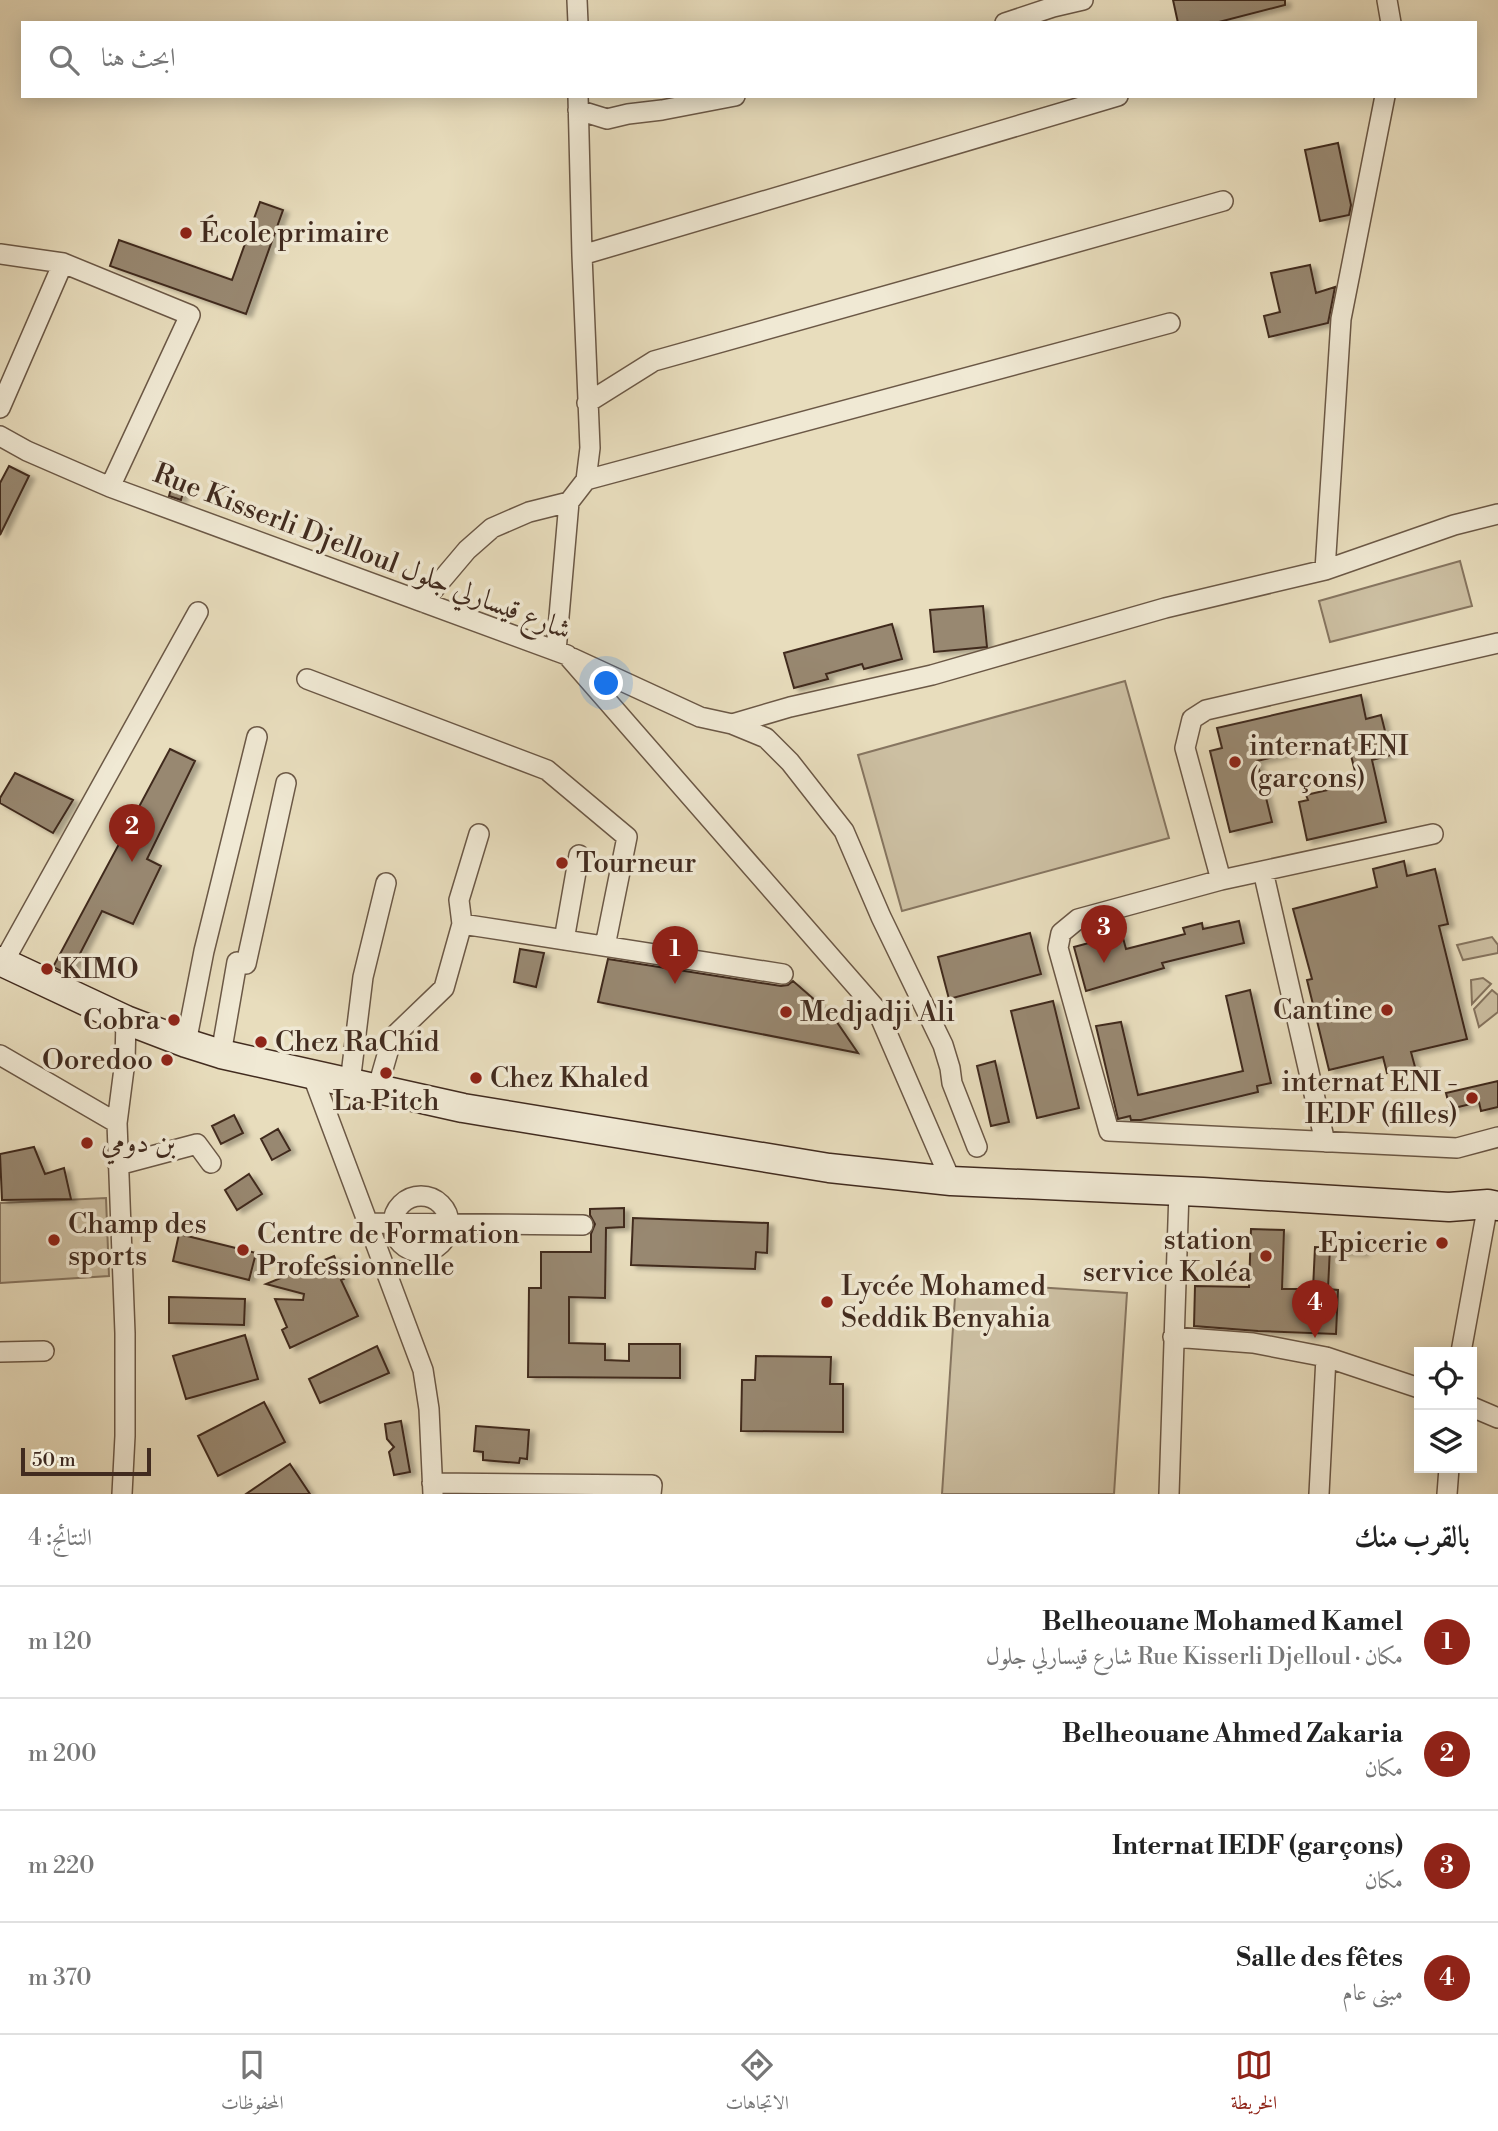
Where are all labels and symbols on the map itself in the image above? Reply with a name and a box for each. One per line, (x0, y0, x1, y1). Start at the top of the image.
place label: École primaire (200, 214, 389, 251)
marker: École primaire (178, 225, 194, 241)
street label: Rue Kisserli Djelloul شارع قيسارلي جلول (146, 456, 576, 653)
your location (589, 666, 623, 700)
place label: internat ENI (garçons) (1249, 729, 1409, 796)
marker: internat ENI (garçons) (1227, 754, 1243, 770)
pin: 2 (109, 804, 155, 862)
place label: Tourneur (576, 846, 696, 881)
marker: Tourneur (554, 855, 570, 871)
pin: 3 (1081, 905, 1127, 963)
pin: 1 (652, 926, 698, 984)
place label: KIMO (61, 952, 139, 987)
marker: KIMO (39, 961, 55, 977)
place label: Cantine (1273, 993, 1373, 1028)
place label: Medjadji Ali (800, 995, 955, 1030)
marker: Cantine (1379, 1002, 1395, 1018)
place label: Cobra (83, 1003, 161, 1038)
marker: Medjadji Ali (778, 1004, 794, 1020)
marker: Cobra (166, 1012, 182, 1028)
place label: Chez RaChid (275, 1025, 440, 1060)
marker: Chez RaChid (253, 1034, 269, 1050)
place label: Ooredoo (42, 1043, 153, 1078)
marker: Ooredoo (159, 1052, 175, 1068)
place label: Chez Khaled (490, 1061, 649, 1096)
marker: La Pitch (378, 1065, 394, 1081)
place label: internat ENI - IEDF (filles) (1282, 1065, 1458, 1132)
marker: Chez Khaled (468, 1070, 484, 1086)
place label: La Pitch (333, 1084, 440, 1119)
marker: internat ENI - IEDF (filles) (1464, 1090, 1480, 1106)
place label: بن دومي (101, 1126, 176, 1165)
marker: بن دومي (79, 1135, 95, 1151)
place label: Champ des sports (68, 1207, 207, 1274)
place label: Centre de Formation Professionnelle (257, 1217, 520, 1284)
place label: station service Koléa (1083, 1223, 1253, 1290)
place label: Epicerie (1319, 1226, 1428, 1261)
marker: Champ des sports (46, 1232, 62, 1248)
marker: Epicerie (1434, 1235, 1450, 1251)
marker: Centre de Formation Professionnelle (235, 1242, 251, 1258)
marker: station service Koléa (1258, 1248, 1274, 1264)
place label: Lycée Mohamed Seddik Benyahia (841, 1269, 1052, 1336)
pin: 4 (1292, 1280, 1338, 1338)
marker: Lycée Mohamed Seddik Benyahia (819, 1294, 835, 1310)
scale bar (21, 1445, 150, 1477)

